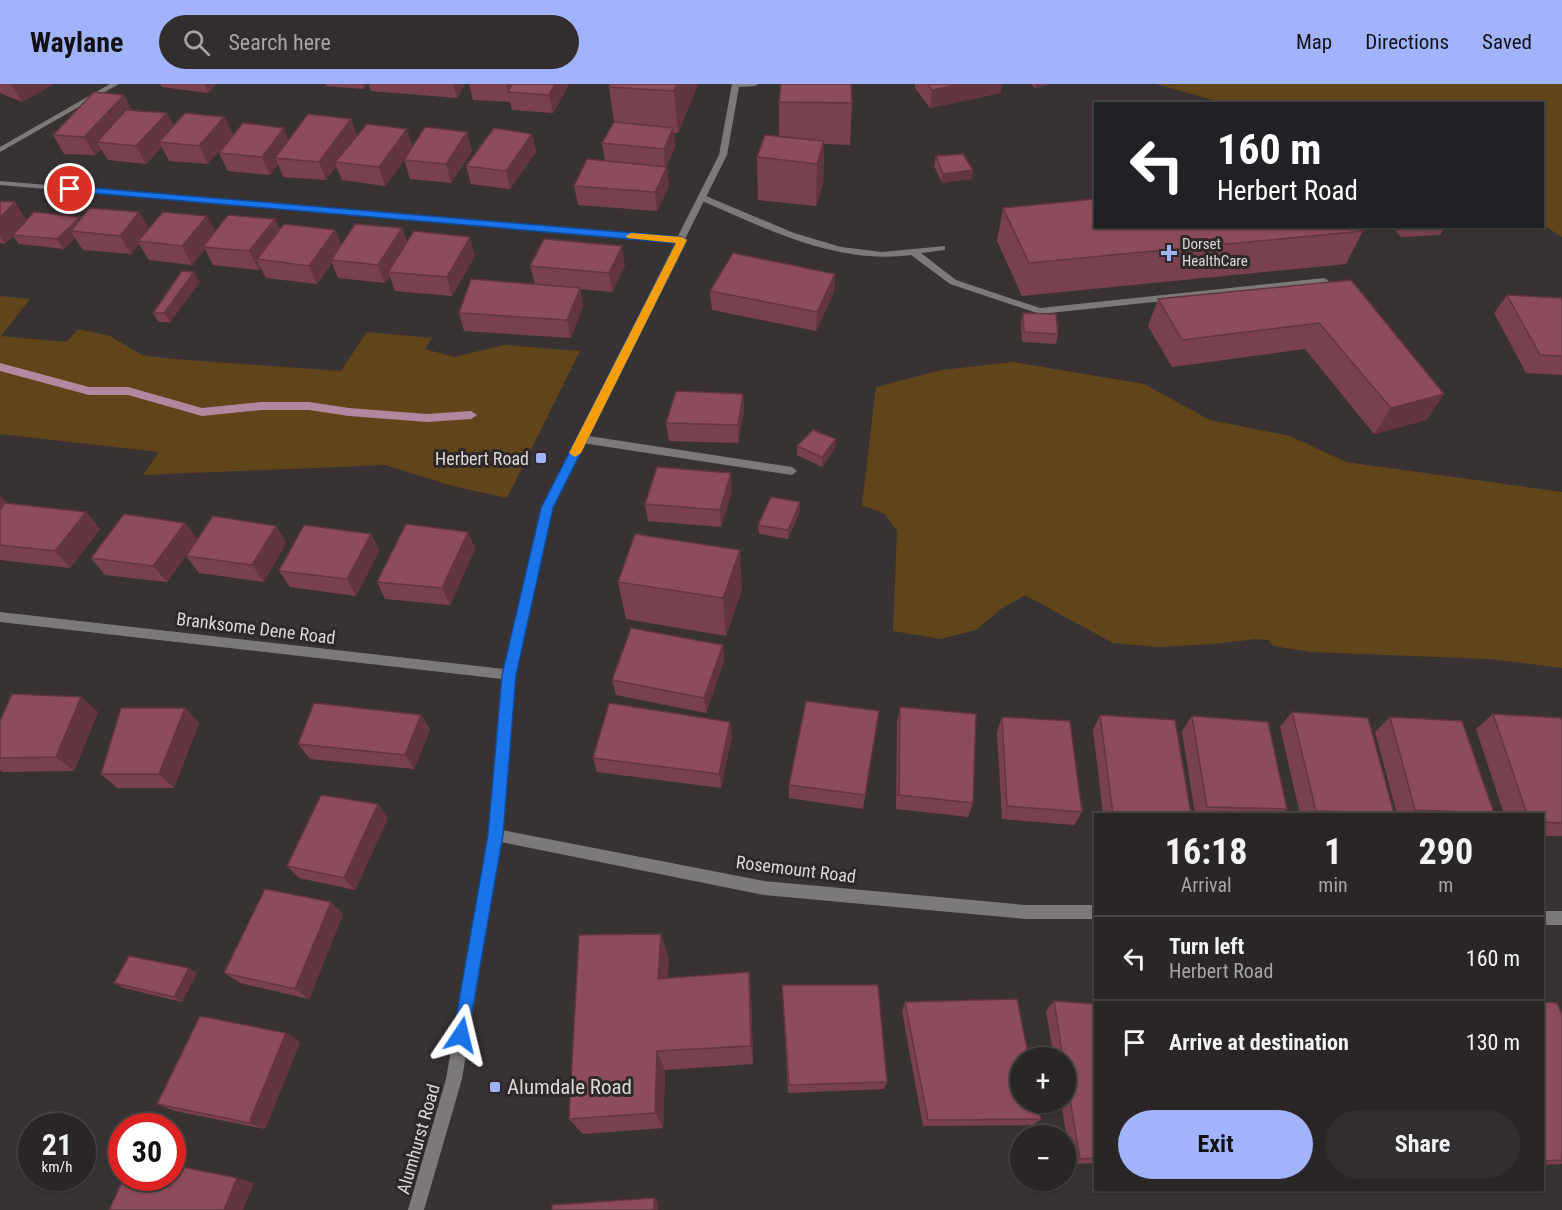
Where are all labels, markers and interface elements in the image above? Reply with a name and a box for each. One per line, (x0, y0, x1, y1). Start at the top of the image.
search box (159, 15, 579, 69)
text: Waylane (30, 26, 123, 59)
icon: search (180, 26, 213, 59)
text: Search here (228, 30, 331, 55)
text: Map (1296, 30, 1332, 54)
text: Directions (1365, 30, 1449, 54)
text: Saved (1482, 30, 1532, 54)
text: 160 m (1217, 125, 1322, 174)
icon: left (1118, 126, 1196, 204)
pin (44, 163, 95, 214)
icon: arrive (53, 172, 86, 205)
text: Herbert Road (1217, 175, 1358, 207)
place label: Dorset HealthCare (1182, 235, 1248, 270)
marker: Dorset HealthCare (1160, 244, 1178, 262)
place label: Herbert Road (435, 448, 529, 469)
marker: Herbert Road (534, 451, 548, 465)
street label: Branksome Dene Road (175, 608, 337, 648)
text: 16:18 (1165, 831, 1247, 873)
text: 1 (1324, 831, 1342, 873)
text: 290 (1419, 831, 1473, 873)
street label: Rosemount Road (735, 851, 857, 887)
text: Arrival (1181, 873, 1232, 897)
text: min (1318, 873, 1348, 897)
text: m (1438, 873, 1453, 897)
text: Turn left (1169, 934, 1244, 959)
icon: left (1118, 942, 1151, 975)
text: 160 m (1466, 946, 1520, 971)
text: Herbert Road (1169, 959, 1273, 983)
position arrow (429, 1003, 493, 1067)
icon: arrive (1118, 1026, 1151, 1059)
text: Arrive at destination (1169, 1030, 1349, 1055)
text: 130 m (1466, 1030, 1520, 1055)
map controls (1010, 1047, 1076, 1191)
button: + (1010, 1047, 1076, 1113)
place label: Alumdale Road (507, 1075, 632, 1099)
marker: Alumdale Road (488, 1080, 502, 1094)
street label: Alumhurst Road (392, 1082, 444, 1196)
button: Exit (1118, 1110, 1313, 1179)
button: Share (1325, 1110, 1520, 1179)
speed limit sign: 30 (108, 1113, 186, 1191)
button: − (1010, 1125, 1076, 1191)
text: 21 (42, 1127, 72, 1162)
text: km/h (42, 1158, 72, 1176)

